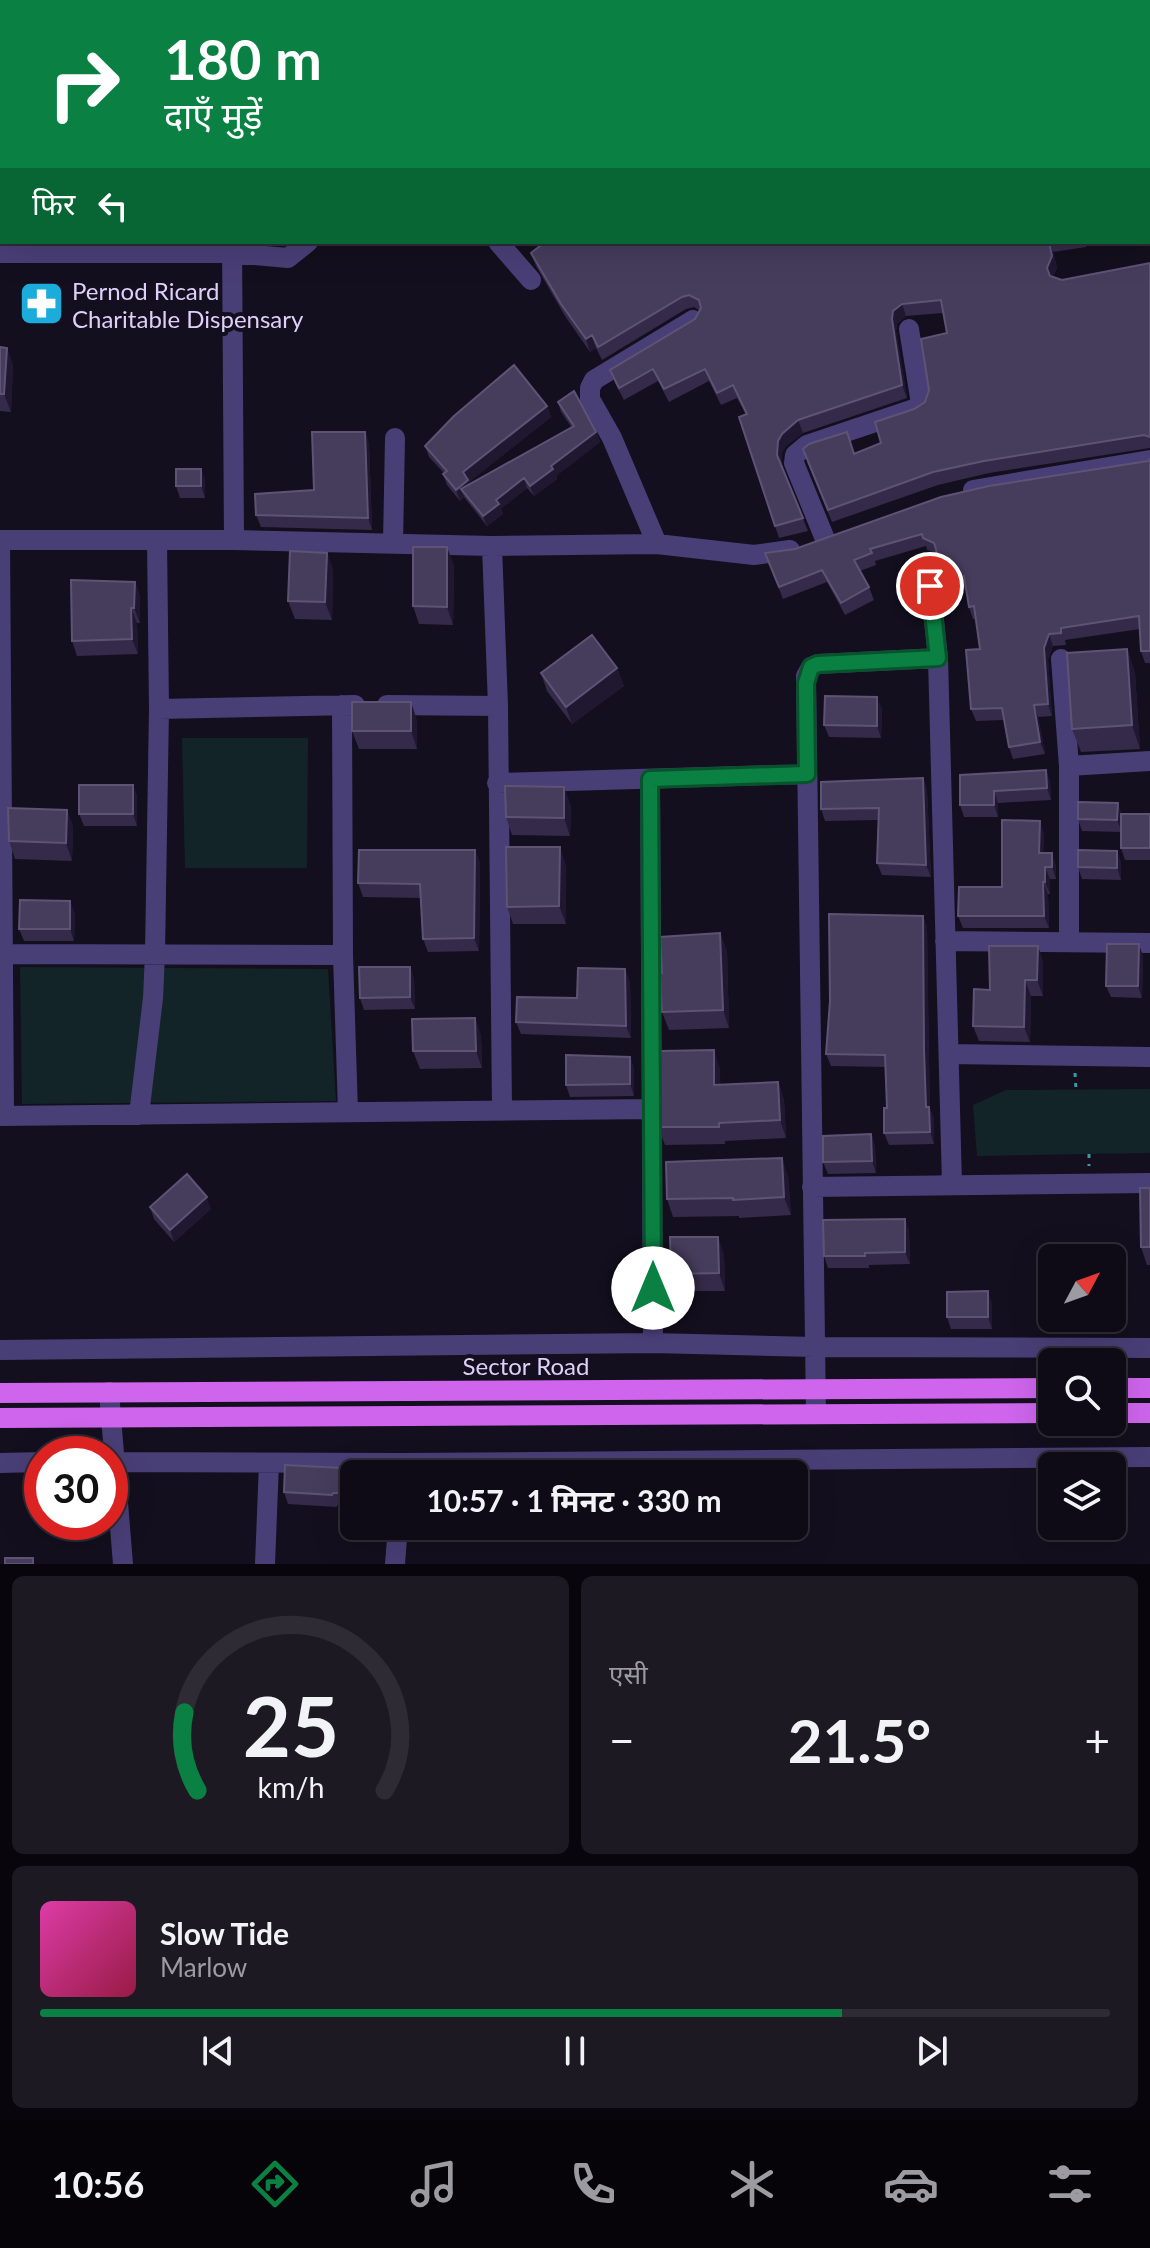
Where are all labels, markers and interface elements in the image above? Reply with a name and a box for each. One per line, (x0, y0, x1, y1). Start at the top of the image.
text: 180 m (164, 25, 322, 92)
icon: right (32, 32, 136, 136)
text: दाएँ मुड़ें (164, 93, 262, 137)
icon: left (91, 184, 135, 228)
text: फिर (32, 185, 75, 221)
place label: Pernod Ricard Charitable Dispensary (72, 276, 304, 333)
pharmacy icon: Pernod Ricard Charitable Dispensary (17, 280, 65, 328)
pin (896, 552, 964, 620)
icon: arrive (908, 564, 952, 608)
north arrow (1038, 1244, 1126, 1332)
map controls (1038, 1244, 1126, 1540)
position arrow (611, 1246, 695, 1330)
button: search (1038, 1348, 1126, 1436)
street label: Sector Road (463, 1351, 589, 1380)
speed limit sign: 30 (24, 1436, 128, 1540)
button: layers (1038, 1452, 1126, 1540)
text: 10:57 · 1 मिनट · 330 m (426, 1482, 722, 1518)
text: एसी (609, 1658, 648, 1690)
text: 25 (242, 1675, 339, 1775)
text: 21.5° (788, 1704, 931, 1776)
text: − (609, 1714, 635, 1766)
text: + (1084, 1714, 1110, 1766)
text: km/h (257, 1770, 324, 1804)
text: Slow Tide (160, 1915, 289, 1951)
text: Marlow (160, 1951, 247, 1983)
icon: previous (196, 2029, 240, 2073)
icon: pause (553, 2029, 597, 2073)
icon: next (910, 2029, 954, 2073)
icon: directions (247, 2156, 303, 2212)
icon: music (406, 2156, 462, 2212)
icon: phone (565, 2156, 621, 2212)
icon: climate (724, 2156, 780, 2212)
icon: car (883, 2156, 939, 2212)
icon: filters (1042, 2156, 1098, 2212)
text: 10:56 (52, 2162, 144, 2206)

